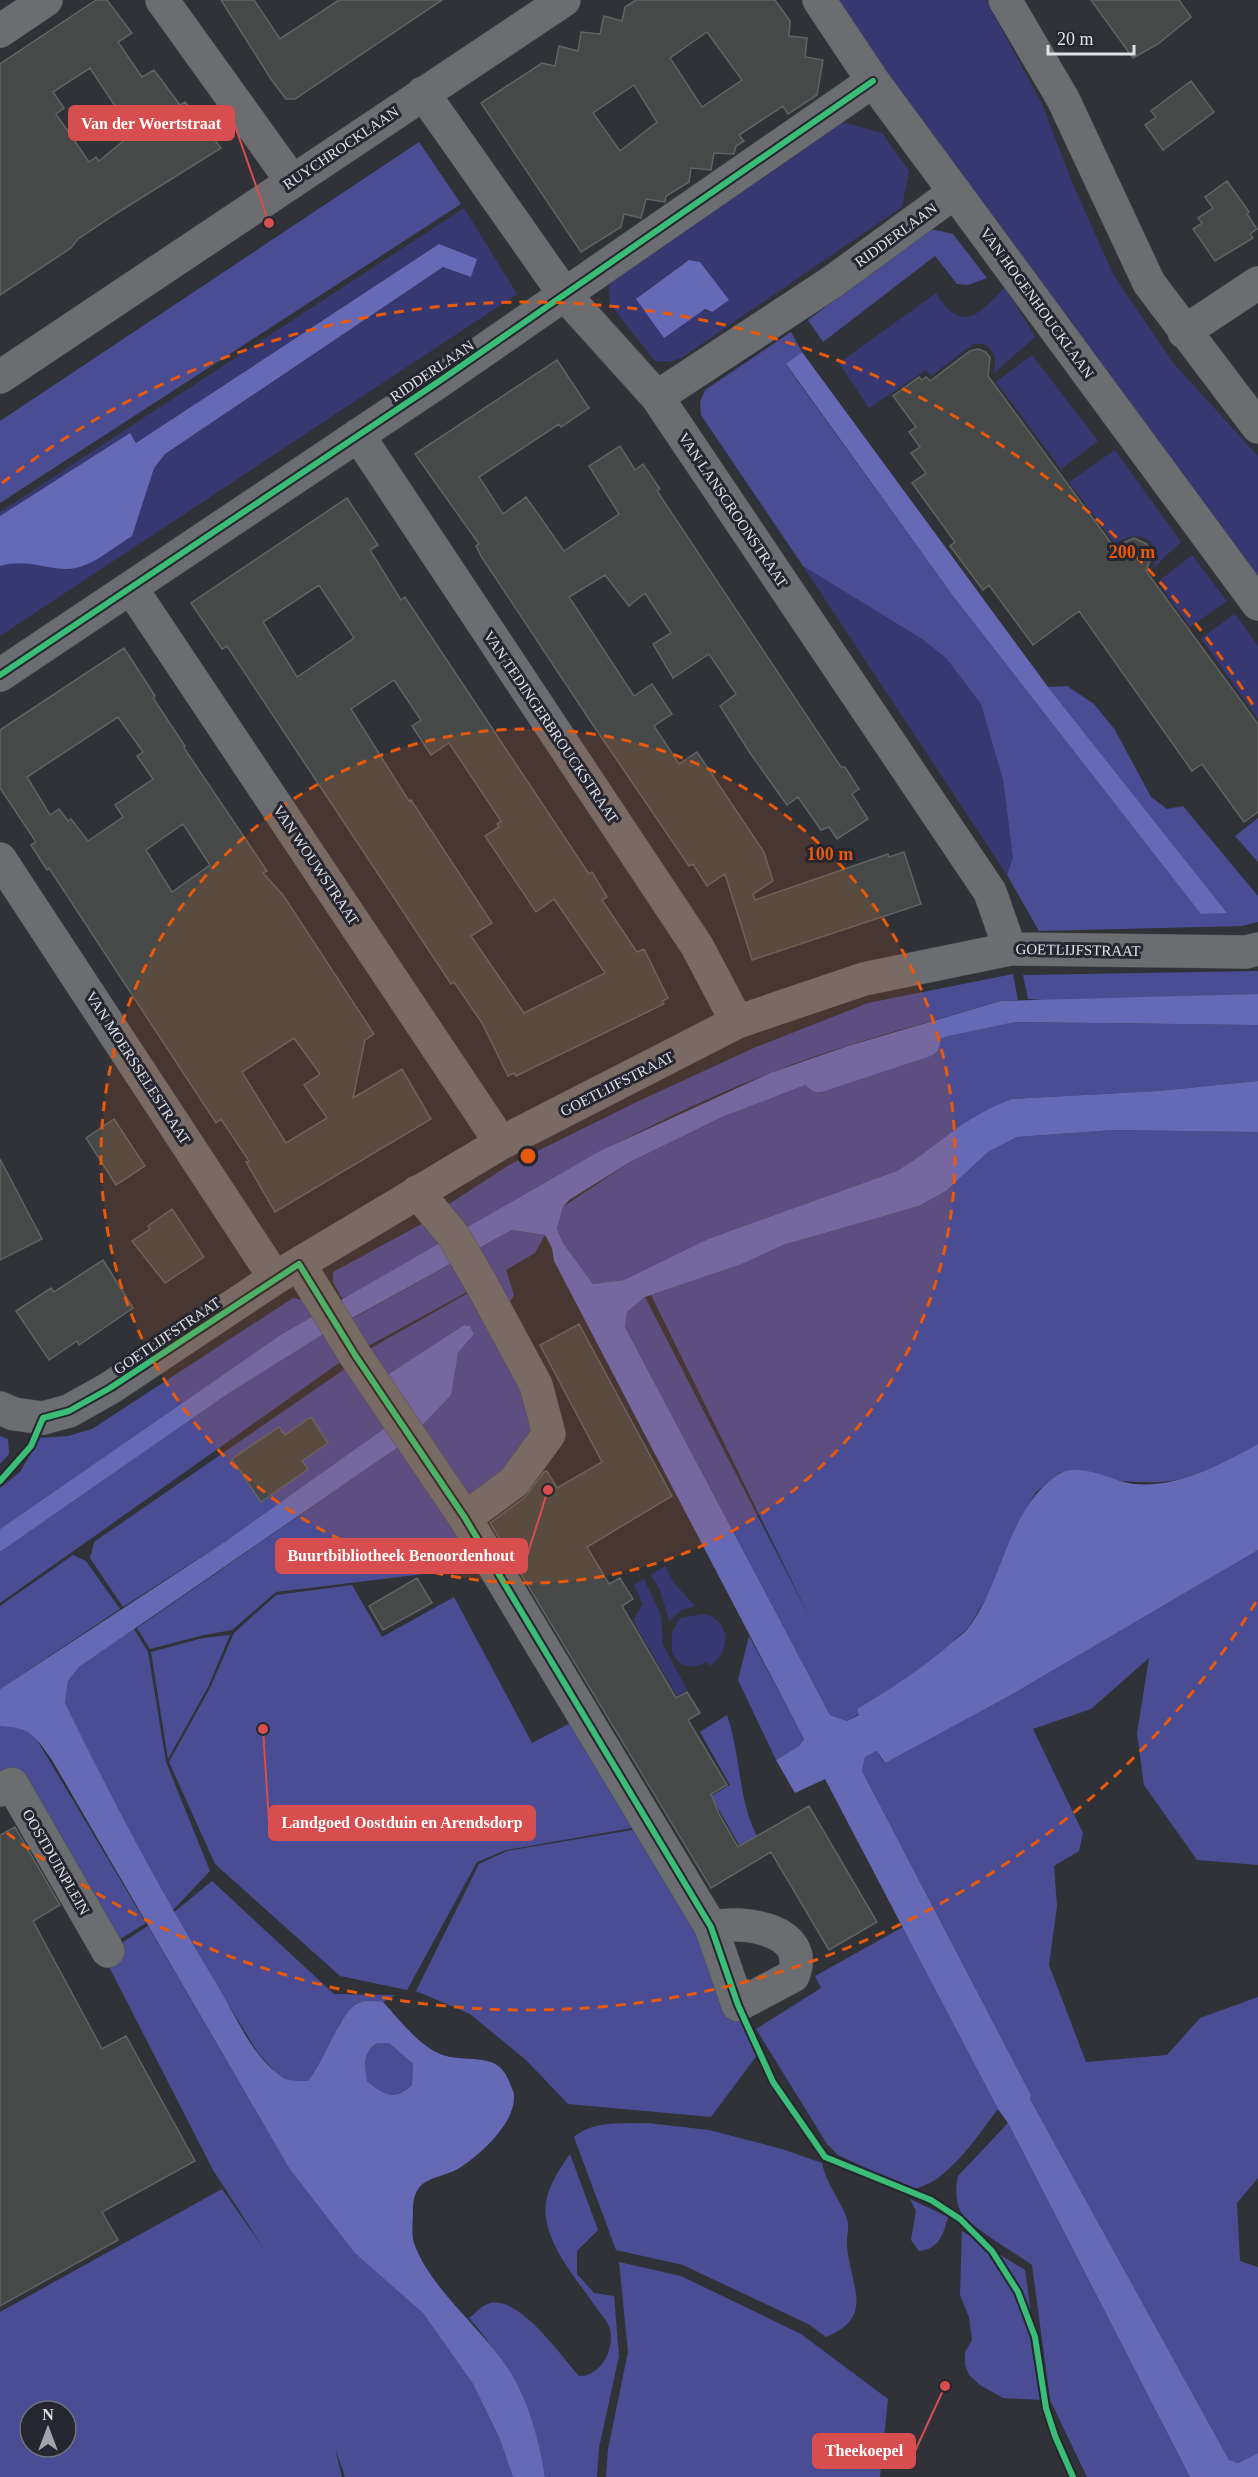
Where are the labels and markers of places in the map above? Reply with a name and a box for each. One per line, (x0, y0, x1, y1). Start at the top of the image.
callout: Van der Woertstraat (69, 106, 234, 140)
centre of rings (518, 1146, 538, 1166)
callout: Buurtbibliotheek Benoordenhout (276, 1539, 527, 1573)
callout: Landgoed Oostduin en Arendsdorp (269, 1806, 535, 1840)
callout: Theekoepel (813, 2434, 915, 2468)

